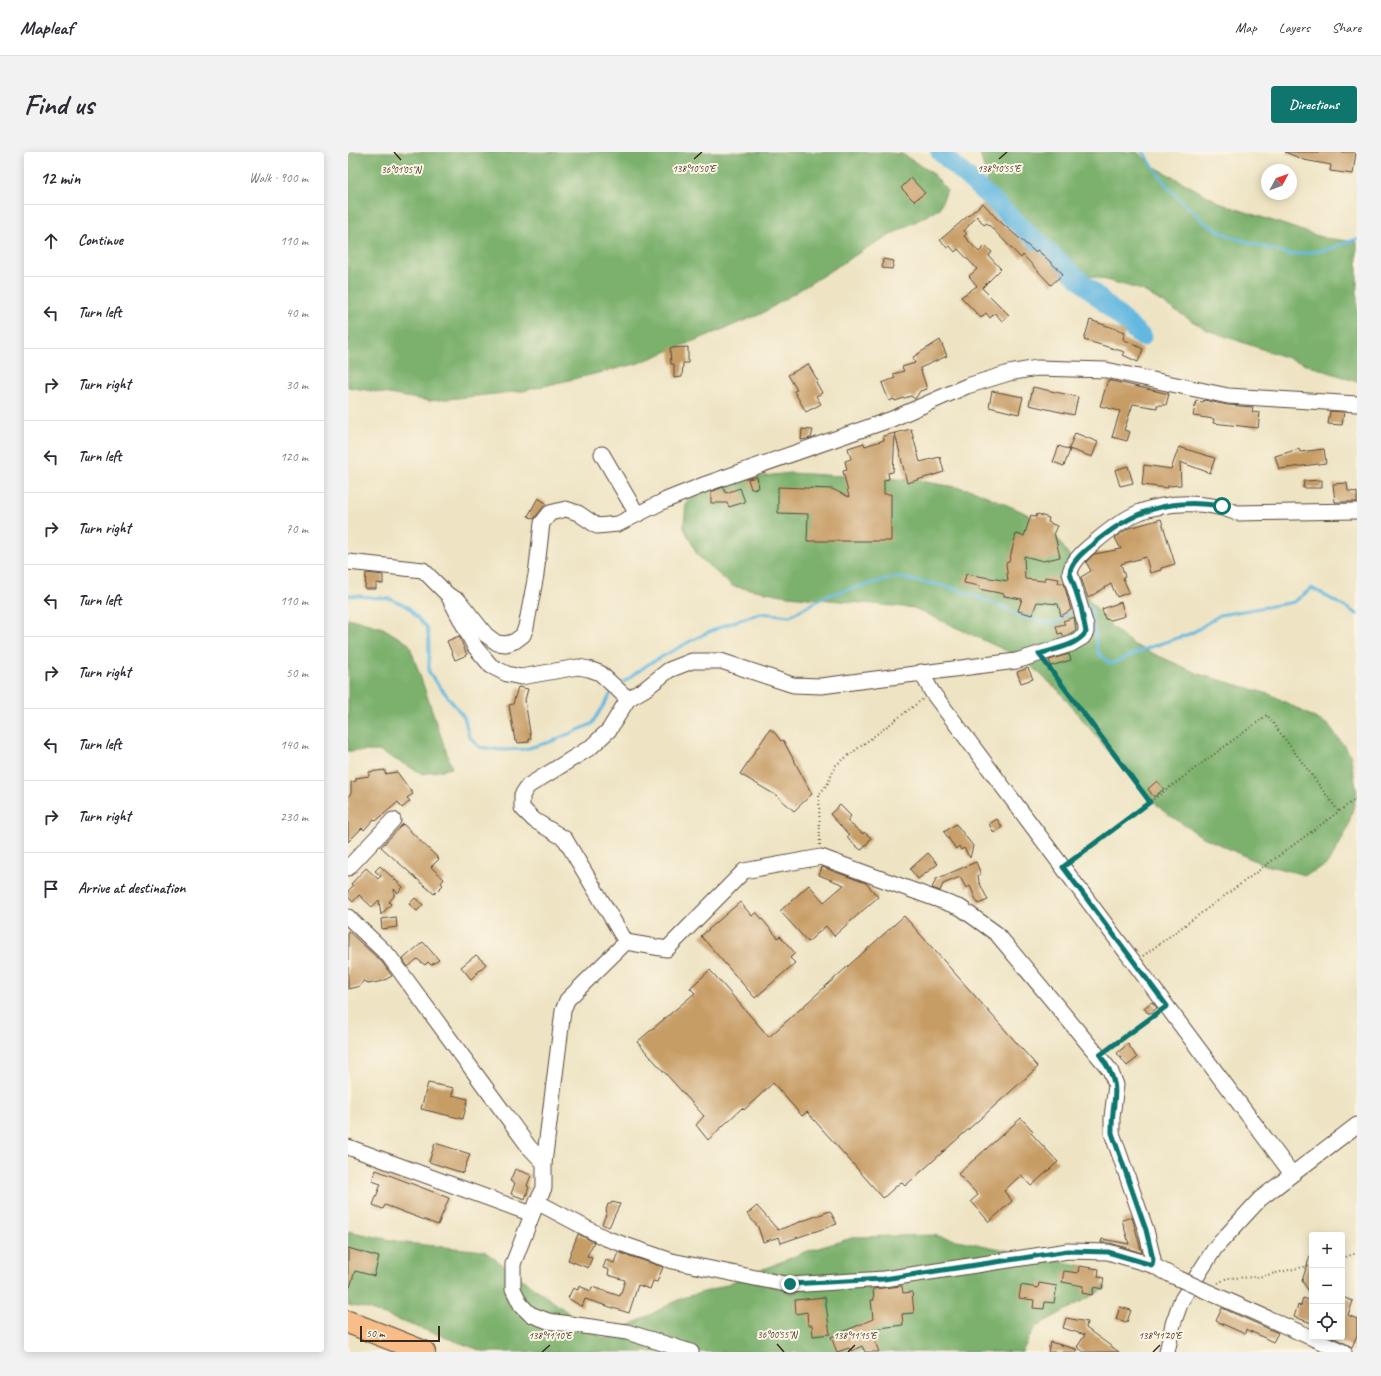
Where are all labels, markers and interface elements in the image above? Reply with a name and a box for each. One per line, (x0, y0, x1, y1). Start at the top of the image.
text: Mapleaf (20, 16, 73, 40)
text: Map (1235, 19, 1257, 36)
text: Layers (1279, 19, 1310, 36)
text: Share (1332, 19, 1361, 36)
button: Directions (1271, 86, 1357, 123)
text: Find us (24, 87, 94, 122)
text: 138°10'50"E (672, 162, 717, 175)
text: 138°10'55"E (977, 162, 1022, 175)
text: 36°01'05"N (381, 163, 423, 176)
north arrow (1261, 164, 1297, 200)
text: 12 min (40, 168, 80, 189)
text: Walk · 900 m (249, 170, 308, 186)
icon: ahead (40, 230, 62, 252)
text: Continue (78, 231, 123, 250)
text: 110 m (280, 233, 308, 249)
icon: left (40, 302, 62, 324)
text: Turn left (78, 303, 121, 322)
text: 40 m (286, 305, 308, 321)
icon: right (40, 374, 62, 396)
text: Turn right (78, 375, 131, 394)
text: 30 m (286, 377, 308, 393)
icon: left (40, 446, 62, 468)
text: Turn left (78, 447, 121, 466)
text: 120 m (280, 449, 308, 465)
route start (1213, 497, 1231, 515)
icon: right (40, 518, 62, 540)
text: Turn right (78, 519, 131, 538)
text: 70 m (286, 521, 308, 537)
icon: left (40, 590, 62, 612)
text: Turn left (78, 591, 121, 610)
text: 110 m (280, 593, 308, 609)
icon: right (40, 662, 62, 684)
text: Turn right (78, 663, 131, 682)
text: 50 m (286, 665, 308, 681)
icon: left (40, 734, 62, 756)
text: Turn left (78, 735, 121, 754)
text: 140 m (280, 737, 308, 753)
icon: right (40, 806, 62, 828)
text: Turn right (78, 807, 131, 826)
text: 230 m (280, 809, 308, 825)
icon: arrive (40, 878, 62, 900)
text: Arrive at destination (78, 879, 185, 898)
map controls (1309, 1232, 1345, 1340)
button: + (1309, 1232, 1345, 1268)
button: − (1309, 1268, 1345, 1304)
route end (781, 1275, 799, 1293)
button: locate (1309, 1304, 1345, 1340)
scale bar (360, 1324, 440, 1343)
text: 50 m (366, 1326, 385, 1340)
text: 36°00'55"N (757, 1328, 799, 1341)
text: 138°11'10"E (528, 1329, 573, 1342)
text: 138°11'15"E (833, 1329, 878, 1342)
text: 138°11'20"E (1138, 1329, 1183, 1342)

